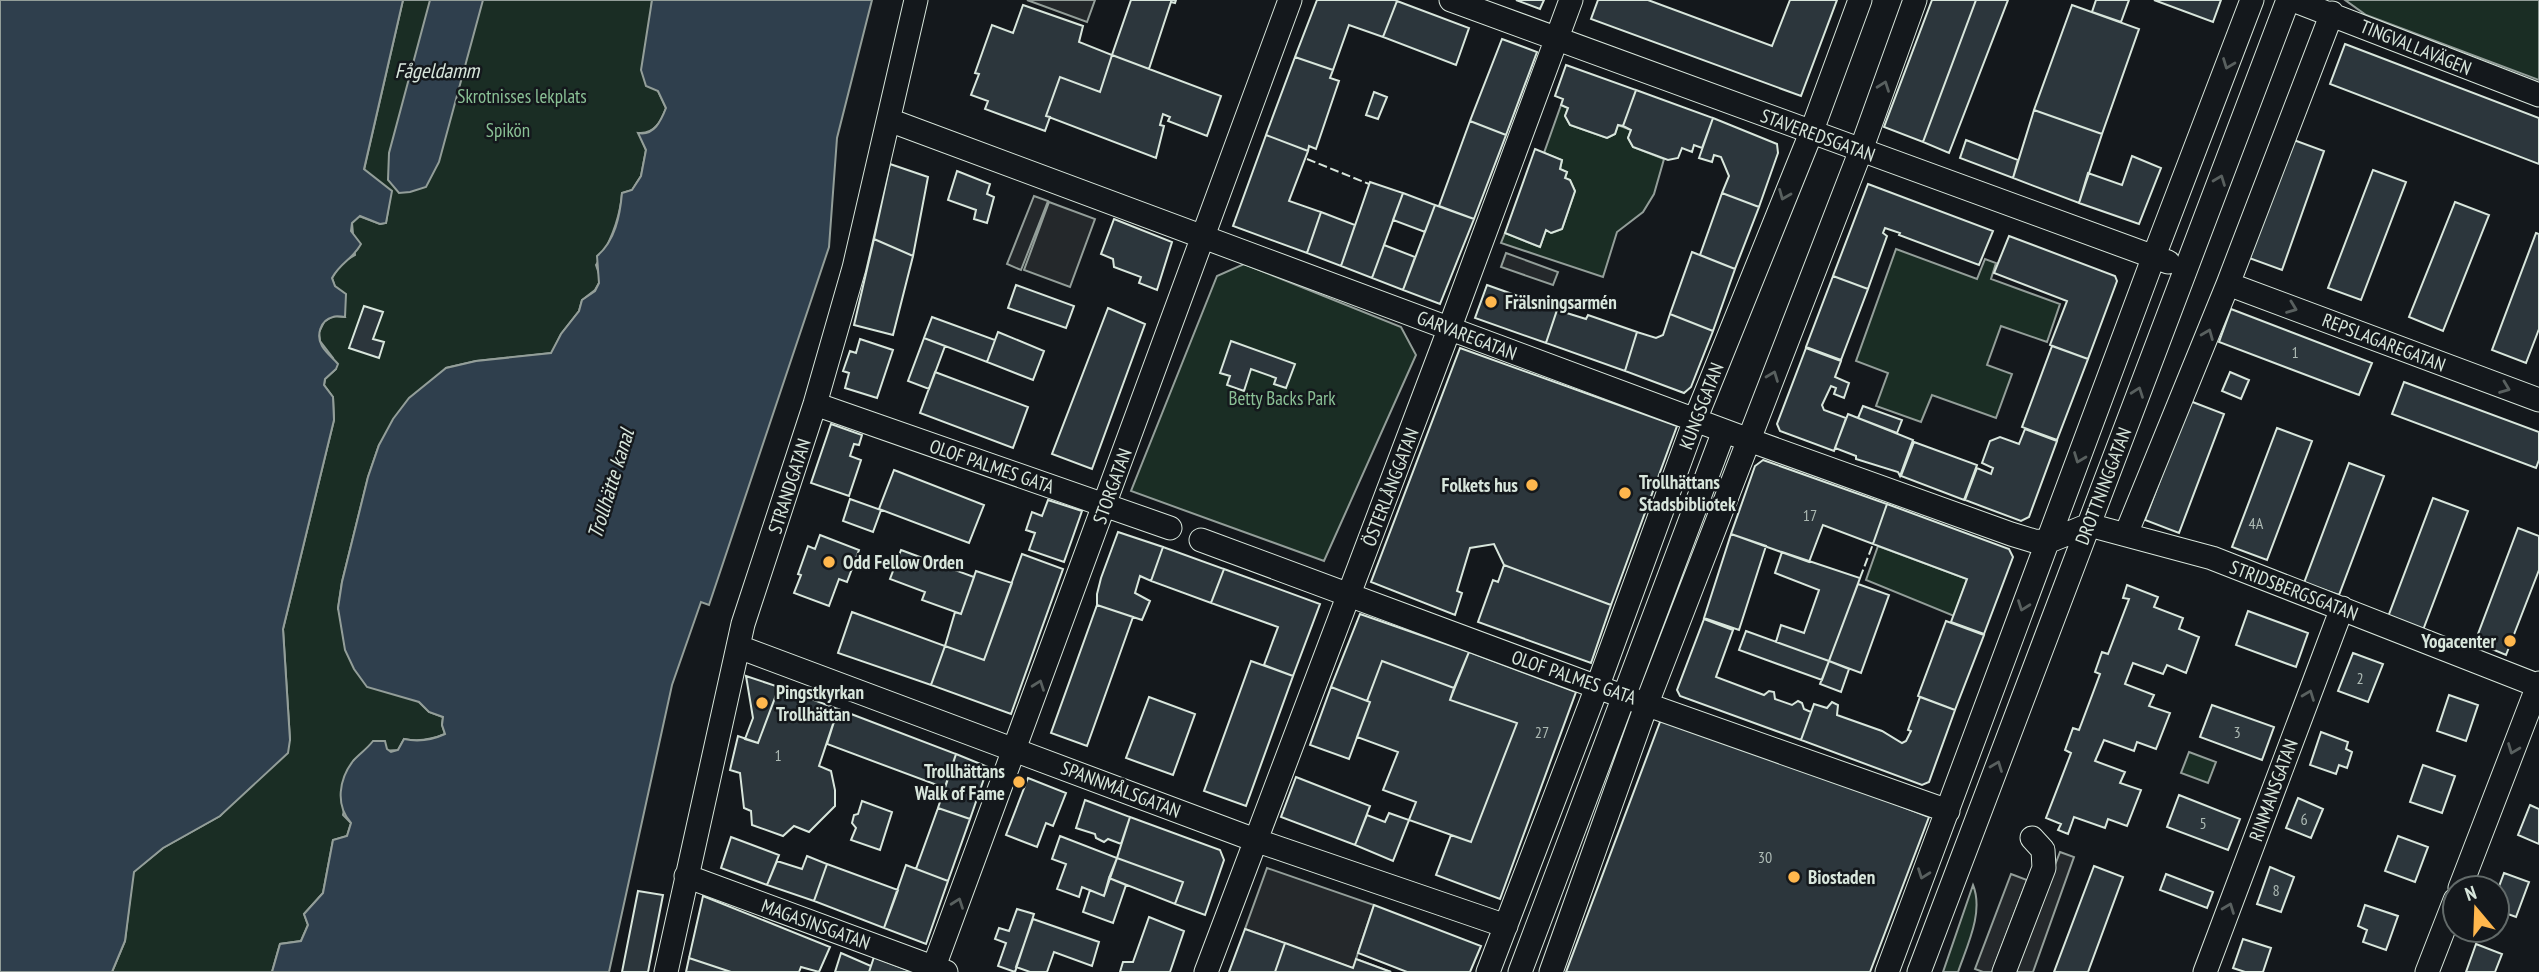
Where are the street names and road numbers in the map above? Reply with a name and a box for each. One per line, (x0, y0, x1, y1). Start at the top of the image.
street label: TINGVALLAVÄGEN (2357, 14, 2475, 80)
street label: STAVEREDSGATAN (1757, 103, 1879, 167)
street label: GARVAREGATAN (1414, 305, 1520, 365)
street label: REPSLAGAREGATAN (2319, 307, 2449, 377)
street label: KUNGSGATAN (1674, 359, 1728, 453)
street label: ÖSTERLÅNGGATAN (1356, 424, 1424, 550)
street label: DROTTNINGGATAN (2070, 424, 2136, 548)
street label: OLOF PALMES GATA (927, 433, 1057, 499)
street label: STRANDGATAN (762, 435, 816, 537)
street label: STORGATAN (1087, 445, 1137, 527)
street label: STRIDSBERGSGATAN (2226, 555, 2362, 625)
street label: OLOF PALMES GATA (1509, 644, 1639, 710)
street label: RINMANSGATAN (2243, 736, 2303, 844)
street label: SPANNMÅLSGATAN (1058, 755, 1184, 823)
street label: MAGASINSGATAN (758, 893, 874, 955)

